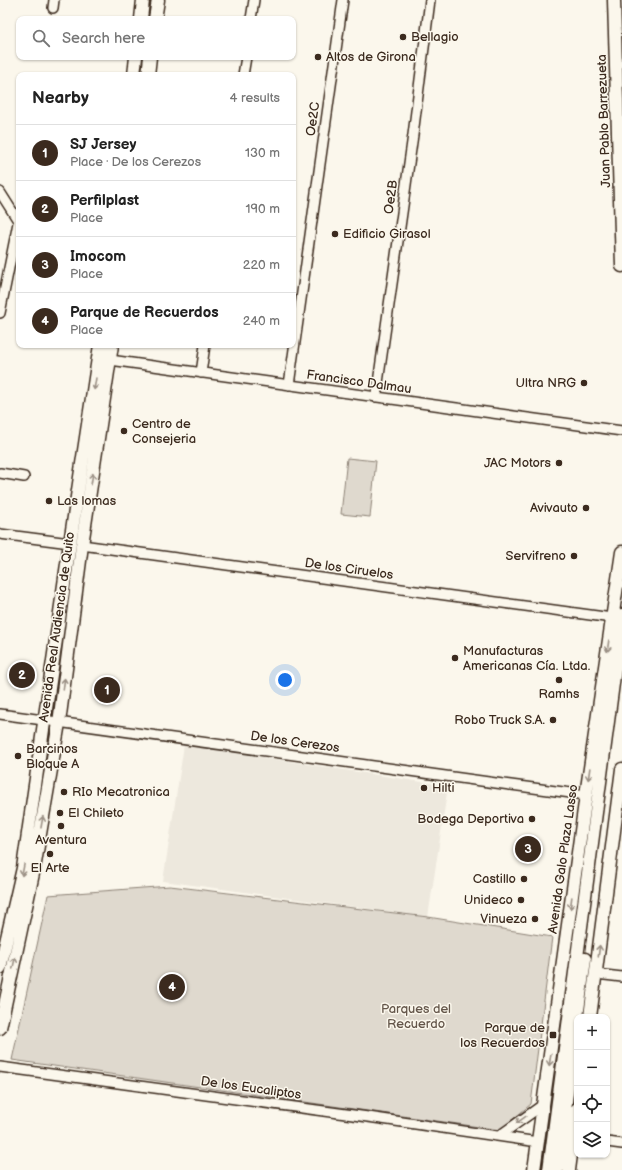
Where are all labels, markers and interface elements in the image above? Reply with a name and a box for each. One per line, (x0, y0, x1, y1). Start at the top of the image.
search box (16, 16, 296, 60)
icon: search (30, 27, 52, 49)
text: Search here (62, 29, 145, 48)
place label: Bellagio (411, 29, 459, 45)
marker: Bellagio (398, 32, 408, 42)
place label: Altos de Girona (326, 49, 416, 65)
marker: Altos de Girona (313, 52, 323, 62)
street label: Juan Pablo Barrezueta (594, 54, 614, 188)
text: Nearby (32, 88, 89, 108)
text: 4 results (230, 90, 280, 106)
street label: Oe2C (303, 101, 323, 137)
text: SJ Jersey (70, 135, 136, 154)
text: 1 (42, 145, 48, 161)
text: 130 m (245, 145, 280, 161)
text: Place · De los Cerezos (70, 154, 201, 170)
street label: Oe2B (381, 179, 401, 215)
text: Perfilplast (70, 191, 139, 210)
text: 2 (41, 201, 49, 217)
text: 190 m (246, 201, 280, 217)
text: Place (70, 210, 103, 226)
place label: Edificio Girasol (343, 226, 431, 242)
marker: Edificio Girasol (330, 229, 340, 239)
text: Imocom (70, 247, 126, 266)
text: 3 (41, 257, 49, 273)
text: 220 m (243, 257, 280, 273)
text: Place (70, 266, 103, 282)
text: Parque de Recuerdos (70, 303, 219, 322)
text: 4 (41, 313, 49, 329)
text: 240 m (243, 313, 280, 329)
text: Place (70, 322, 103, 338)
street label: Francisco Dalmau (305, 367, 413, 397)
place label: Ultra NRG (516, 375, 576, 391)
one-way arrow (91, 377, 99, 390)
marker: Ultra NRG (579, 378, 589, 388)
place label: Centro de Consejeria (132, 416, 196, 447)
marker: Centro de Consejeria (119, 426, 129, 436)
place label: JAC Motors (484, 455, 552, 471)
marker: JAC Motors (554, 458, 564, 468)
one-way arrow (88, 473, 96, 486)
place label: Las lomas (57, 493, 117, 509)
marker: Las lomas (44, 496, 54, 506)
place label: Avivauto (530, 500, 578, 516)
marker: Avivauto (581, 503, 591, 513)
street label: Avenida Real Audiencia de Quito (36, 531, 78, 723)
place label: Servifreno (506, 548, 566, 564)
marker: Servifreno (569, 551, 579, 561)
street label: De los Ciruelos (304, 555, 395, 583)
one-way arrow (604, 639, 612, 652)
place label: Manufacturas Americanas Cía. Ltda. (463, 643, 591, 674)
marker: Manufacturas Americanas Cía. Ltda. (450, 653, 460, 663)
pin: 2 (9, 660, 35, 690)
your location (275, 670, 295, 690)
pin: 1 (94, 675, 120, 705)
marker: Ramhs (554, 675, 564, 685)
one-way arrow (60, 678, 68, 691)
place label: Ramhs (539, 686, 580, 702)
place label: Robo Truck S.A. (454, 712, 545, 728)
marker: Robo Truck S.A. (548, 715, 558, 725)
street label: De los Cerezos (250, 728, 341, 756)
place label: Barcinos Bloque A (26, 741, 79, 772)
marker: Barcinos Bloque A (13, 751, 23, 761)
one-way arrow (585, 767, 593, 780)
place label: Hilti (432, 780, 454, 796)
marker: Hilti (419, 783, 429, 793)
street label: Avenida Galo Plaza Lasso (545, 783, 581, 935)
place label: RIo Mecatronica (72, 784, 170, 800)
marker: RIo Mecatronica (59, 787, 69, 797)
place label: El Chileto (68, 805, 124, 821)
marker: El Chileto (55, 808, 65, 818)
place label: Bodega Deportiva (417, 811, 524, 827)
marker: Bodega Deportiva (527, 814, 537, 824)
one-way arrow (38, 815, 46, 828)
marker: Aventura (56, 821, 66, 831)
place label: Aventura (35, 832, 87, 848)
pin: 3 (515, 834, 541, 864)
marker: El Arte (45, 849, 55, 859)
place label: El Arte (30, 860, 70, 876)
one-way arrow (18, 863, 26, 876)
place label: Castillo (473, 871, 516, 887)
marker: Castillo (519, 874, 529, 884)
place label: Unideco (464, 892, 513, 908)
marker: Unideco (516, 895, 526, 905)
one-way arrow (567, 896, 575, 909)
place label: Vinueza (480, 911, 527, 927)
marker: Vinueza (530, 914, 540, 924)
one-way arrow (595, 945, 602, 958)
one-way arrow (10, 957, 18, 970)
pin: 4 (159, 972, 185, 1002)
park label: Parques del Recuerdo (381, 1001, 451, 1032)
map controls (574, 1014, 610, 1158)
button: + (574, 1014, 610, 1050)
place label: Parque de los Recuerdos (460, 1020, 546, 1051)
marker: Parque de los Recuerdos (548, 1030, 558, 1040)
button: − (574, 1050, 610, 1086)
one-way arrow (546, 1053, 553, 1066)
street label: De los Eucaliptos (200, 1073, 303, 1103)
button: locate (574, 1086, 610, 1122)
one-way arrow (516, 1116, 527, 1124)
button: layers (574, 1122, 610, 1158)

